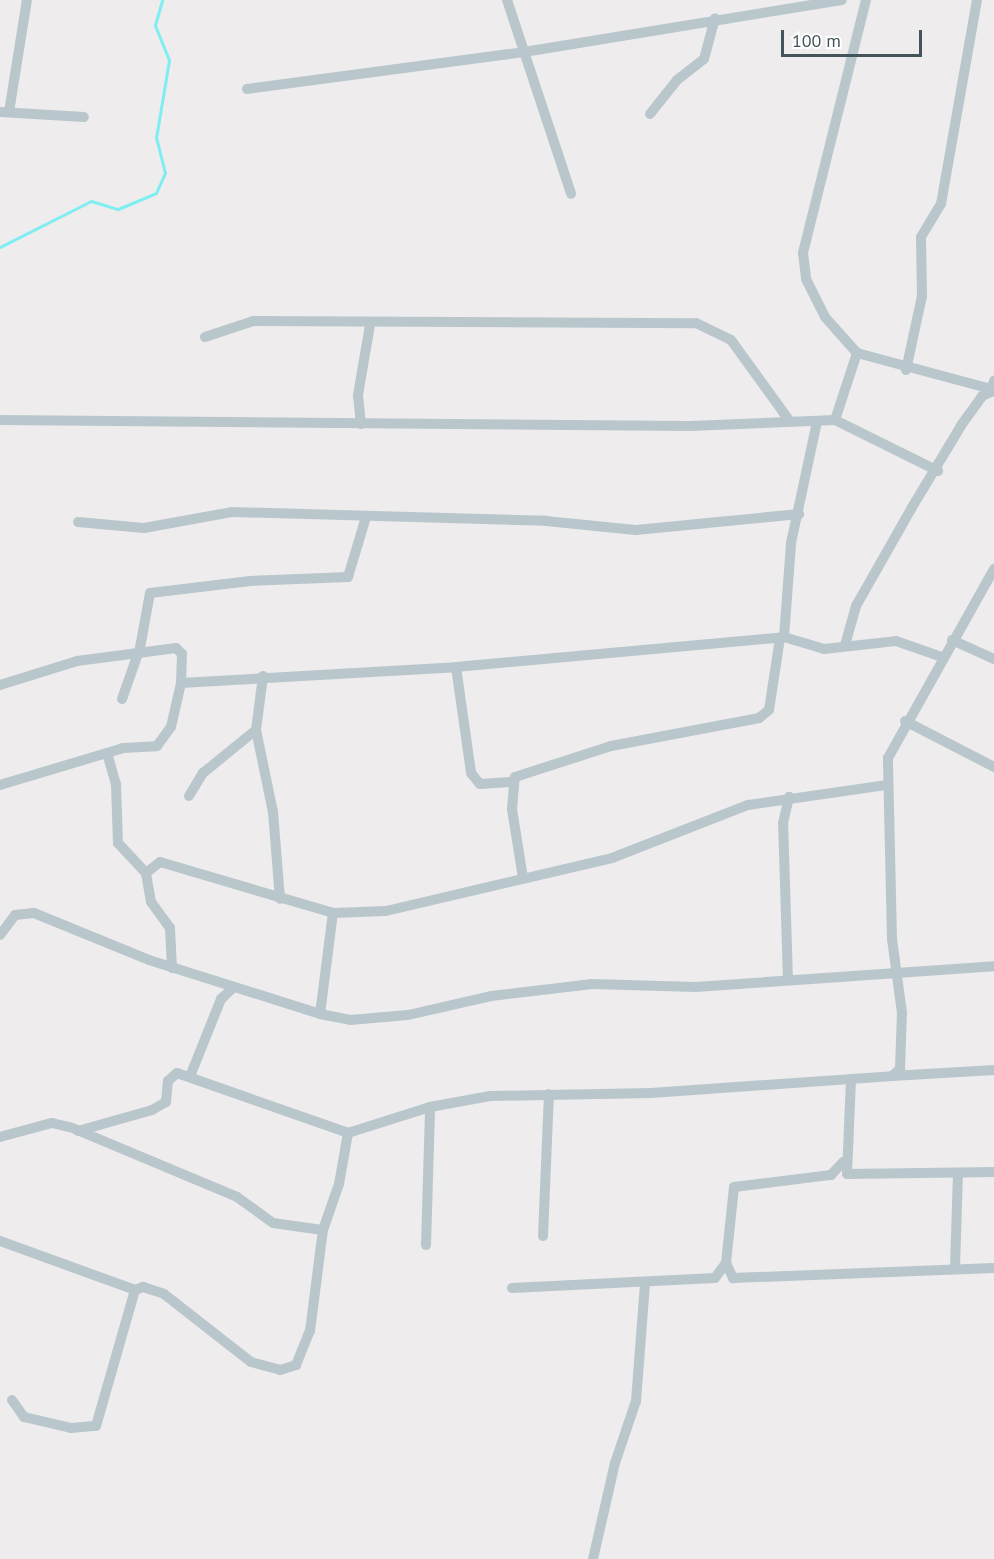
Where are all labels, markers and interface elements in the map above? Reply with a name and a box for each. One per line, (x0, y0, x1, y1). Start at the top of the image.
scale bar (784, 18, 925, 56)
text: 100 m (792, 29, 841, 52)

